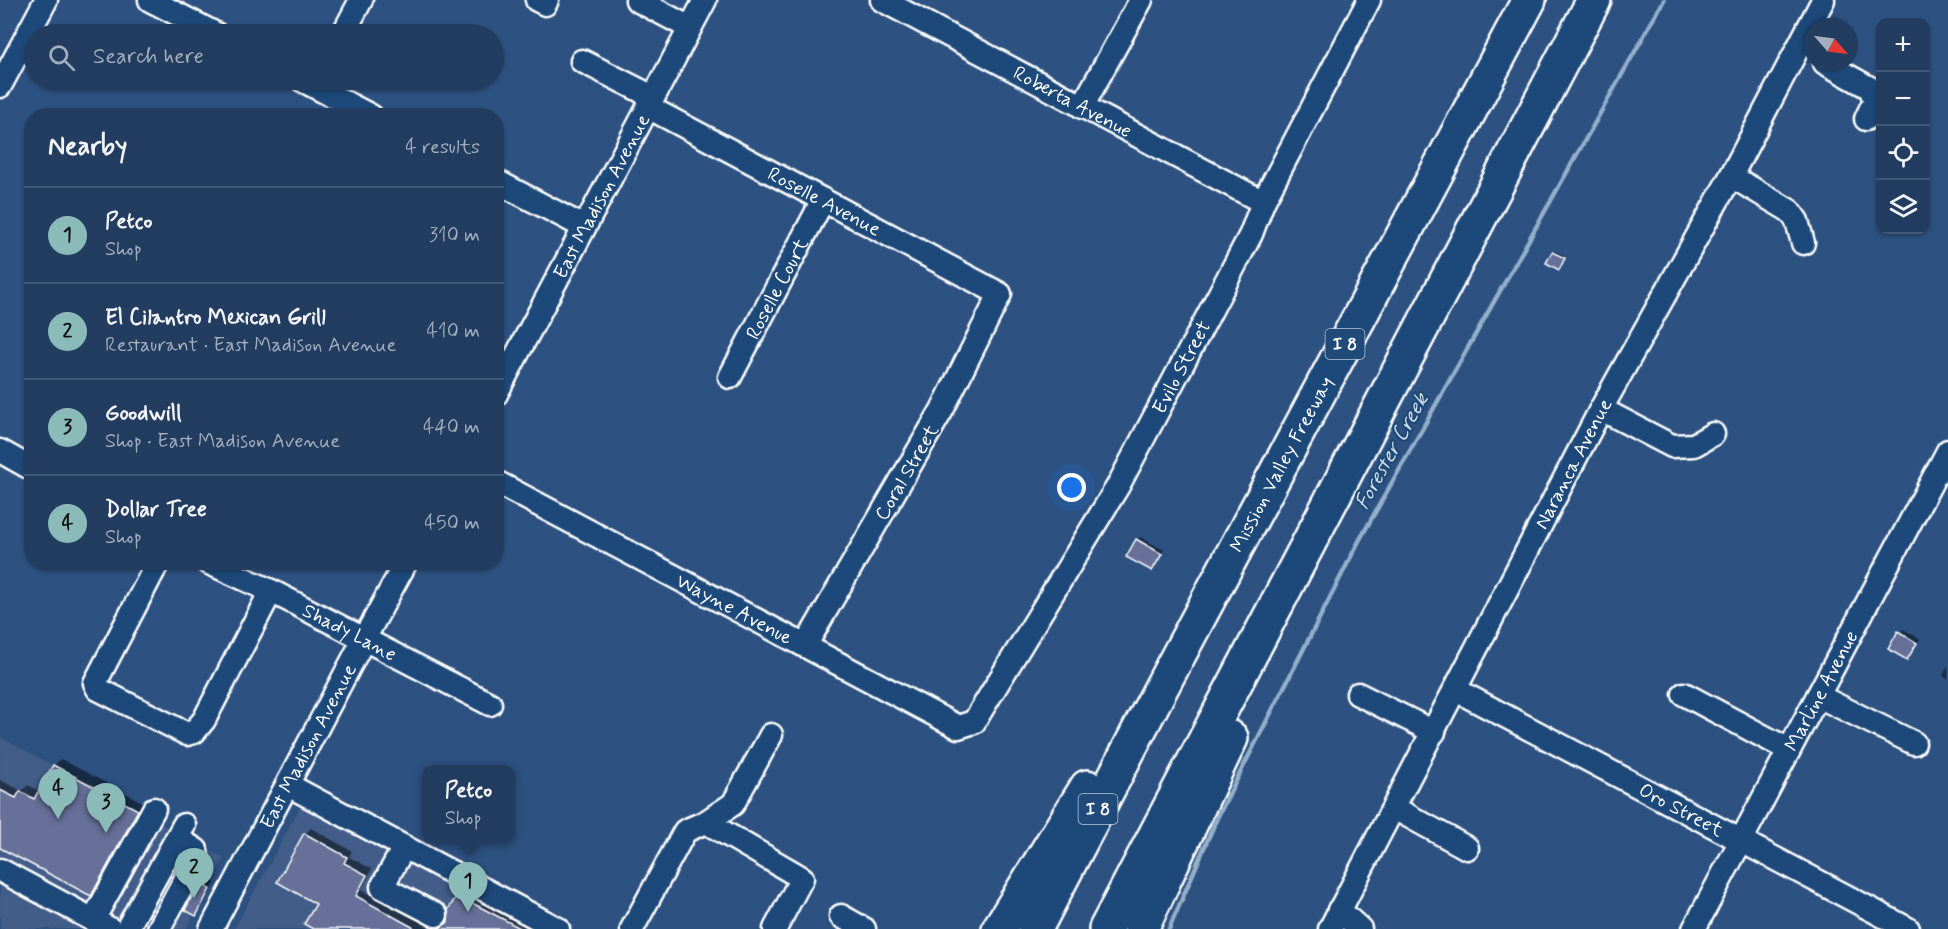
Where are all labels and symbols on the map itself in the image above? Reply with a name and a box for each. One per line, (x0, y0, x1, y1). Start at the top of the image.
north arrow (1804, 18, 1858, 72)
street label: Roberta Avenue (1008, 60, 1136, 145)
street label: East Madison Avenue (547, 109, 657, 284)
street label: Roselle Avenue (763, 161, 885, 243)
street label: Roselle Court (740, 234, 816, 345)
street label: Evilo Street (1147, 316, 1218, 419)
road number: I 8 (1326, 329, 1364, 359)
street label: Mission Valley Freeway (1224, 372, 1340, 558)
water label: Forester Creek (1348, 387, 1436, 515)
street label: Naranca Avenue (1529, 394, 1619, 534)
street label: Coral Street (869, 420, 946, 526)
your location (1057, 473, 1086, 502)
street label: Wayne Avenue (671, 568, 797, 652)
street label: Shady Lane (297, 598, 401, 669)
street label: Marline Avenue (1779, 626, 1865, 757)
street label: East Madison Avenue (254, 659, 364, 834)
pin: 4 (38, 770, 78, 819)
street label: Oro Street (1634, 777, 1728, 844)
pin: 3 (86, 784, 126, 833)
road number: I 8 (1078, 794, 1118, 824)
pin: 2 (174, 848, 214, 898)
pin: 1 (448, 862, 488, 912)

